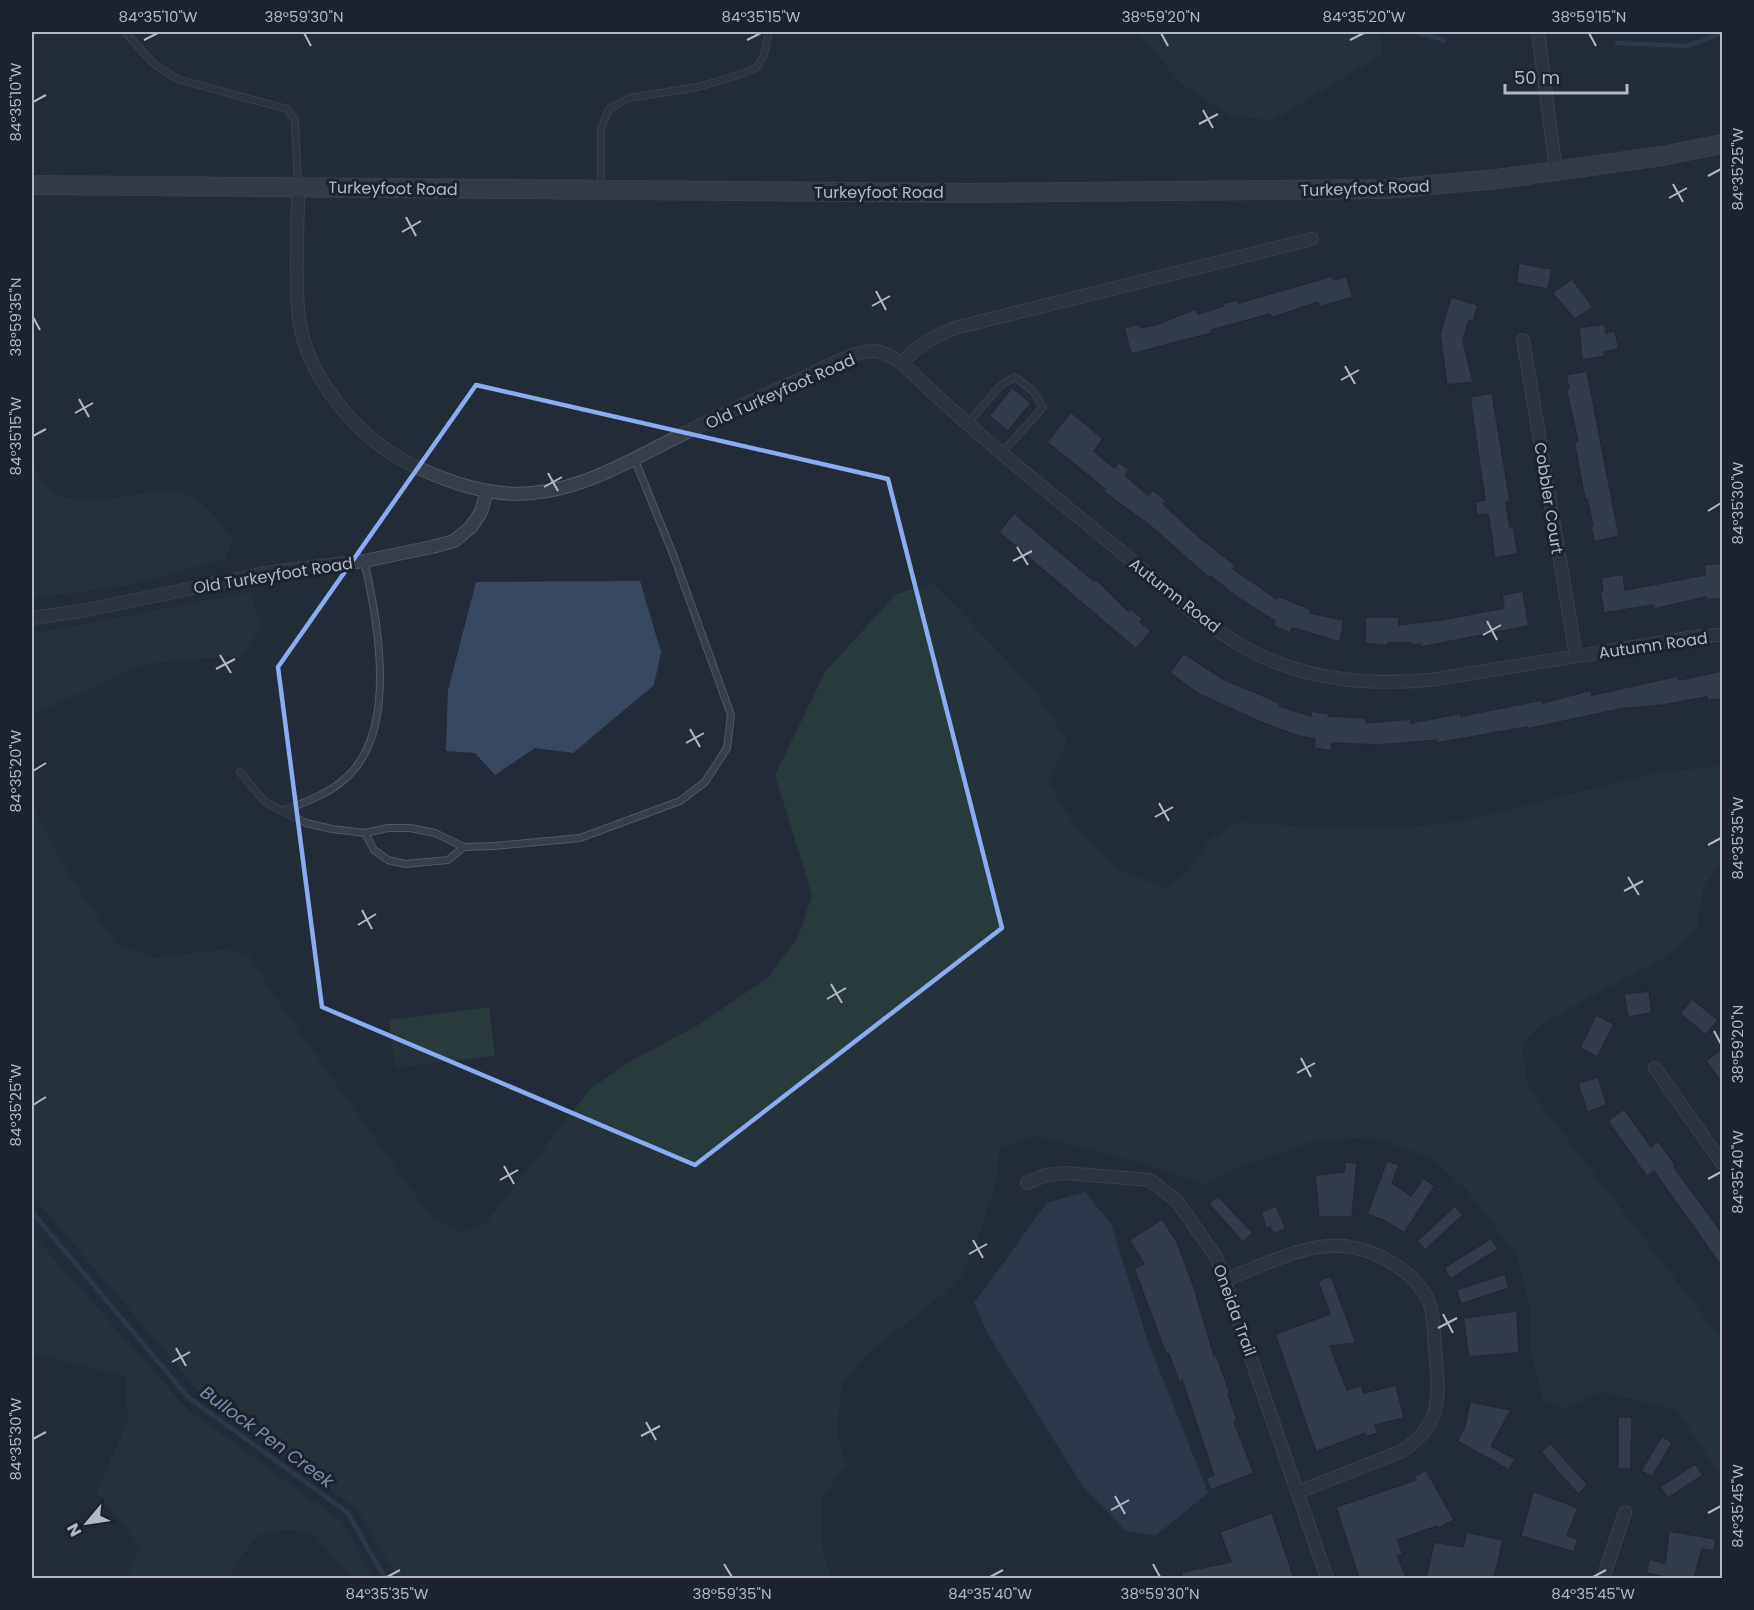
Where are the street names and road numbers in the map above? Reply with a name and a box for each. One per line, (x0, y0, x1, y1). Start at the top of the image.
street label: Turkeyfoot Road (1300, 175, 1430, 202)
street label: Turkeyfoot Road (328, 176, 458, 201)
street label: Turkeyfoot Road (814, 181, 944, 204)
street label: Old Turkeyfoot Road (702, 348, 858, 435)
street label: Cobbler Court (1528, 440, 1569, 556)
street label: Old Turkeyfoot Road (192, 552, 354, 599)
street label: Autumn Road (1124, 553, 1225, 638)
street label: Autumn Road (1597, 626, 1709, 665)
street label: Oneida Trail (1207, 1261, 1262, 1359)

